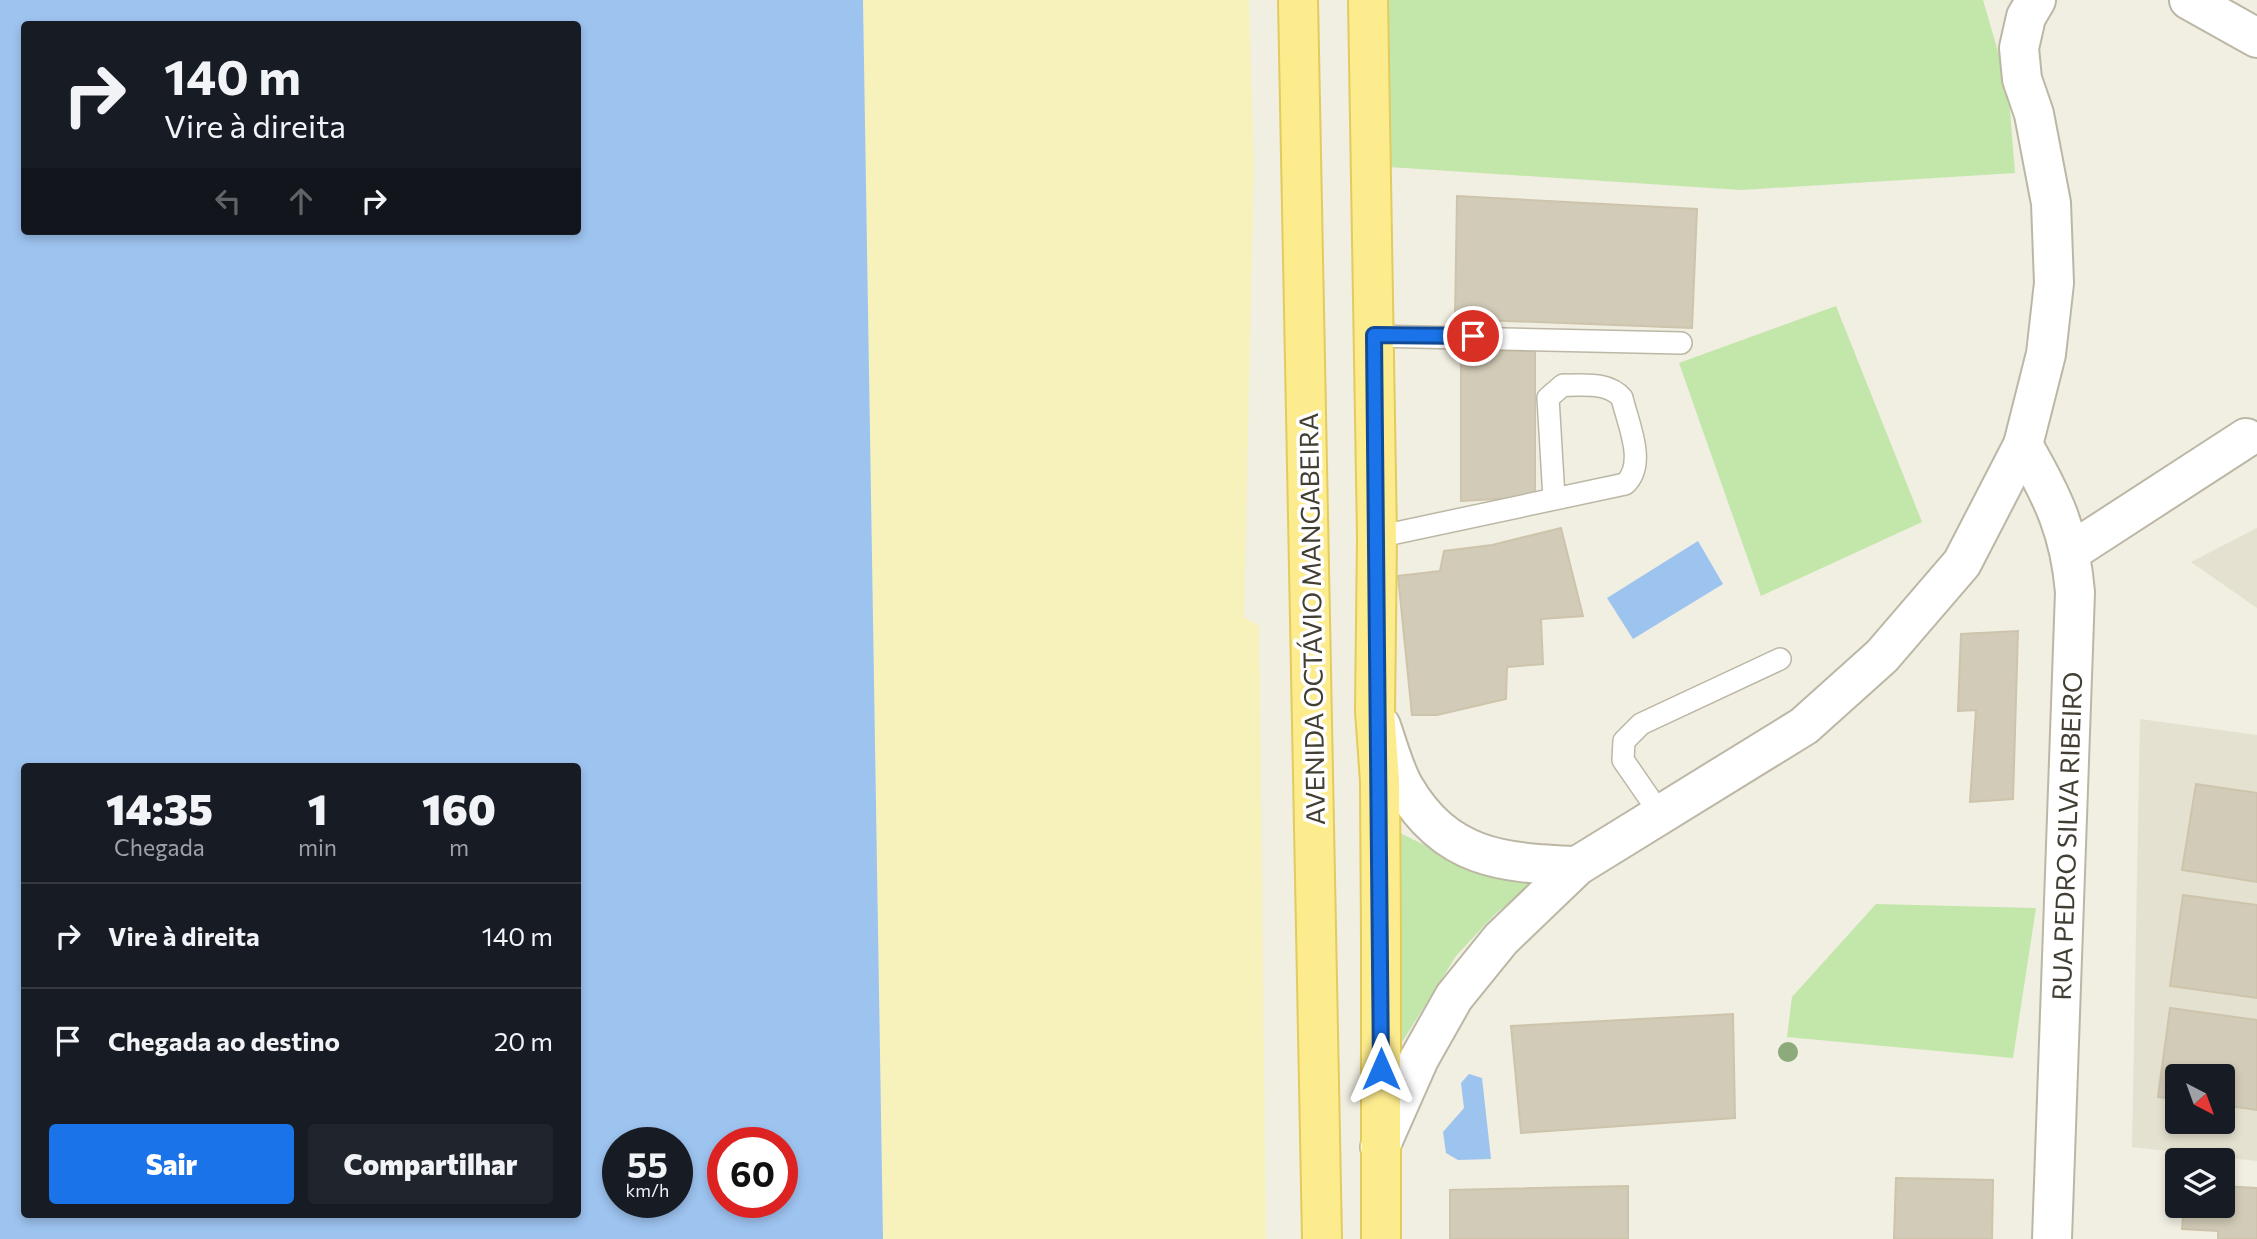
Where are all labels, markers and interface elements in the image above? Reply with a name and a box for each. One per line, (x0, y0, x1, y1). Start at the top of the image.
text: 140 m (164, 45, 301, 105)
icon: right (49, 49, 140, 140)
text: Vire à direita (164, 105, 346, 145)
icon: left (209, 182, 247, 220)
icon: ahead (282, 182, 320, 220)
icon: right (355, 182, 393, 220)
pin (1443, 306, 1503, 366)
icon: arrive (1454, 317, 1492, 355)
street label: AVENIDA OCTÁVIO MANGABEIRA (1292, 412, 1330, 826)
street label: RUA PEDRO SILVA RIBEIRO (2045, 671, 2087, 1001)
text: 14:35 (106, 782, 213, 834)
text: 1 (308, 782, 327, 834)
text: 160 (422, 782, 496, 834)
text: Chegada (114, 833, 205, 861)
text: min (298, 833, 337, 861)
text: m (449, 833, 469, 861)
icon: right (49, 917, 87, 955)
text: Vire à direita (108, 920, 260, 951)
text: 140 m (482, 920, 553, 951)
icon: arrive (49, 1022, 87, 1060)
text: Chegada ao destino (108, 1025, 340, 1056)
text: 20 m (494, 1025, 553, 1056)
position arrow (1344, 1032, 1418, 1106)
north arrow (2165, 1064, 2235, 1134)
map controls (2165, 1064, 2235, 1218)
button: Sair (49, 1124, 294, 1204)
button: Compartilhar (308, 1124, 553, 1204)
speed limit sign: 60 (707, 1127, 798, 1218)
text: 55 (627, 1142, 668, 1185)
button: layers (2165, 1148, 2235, 1218)
text: km/h (626, 1179, 669, 1201)

